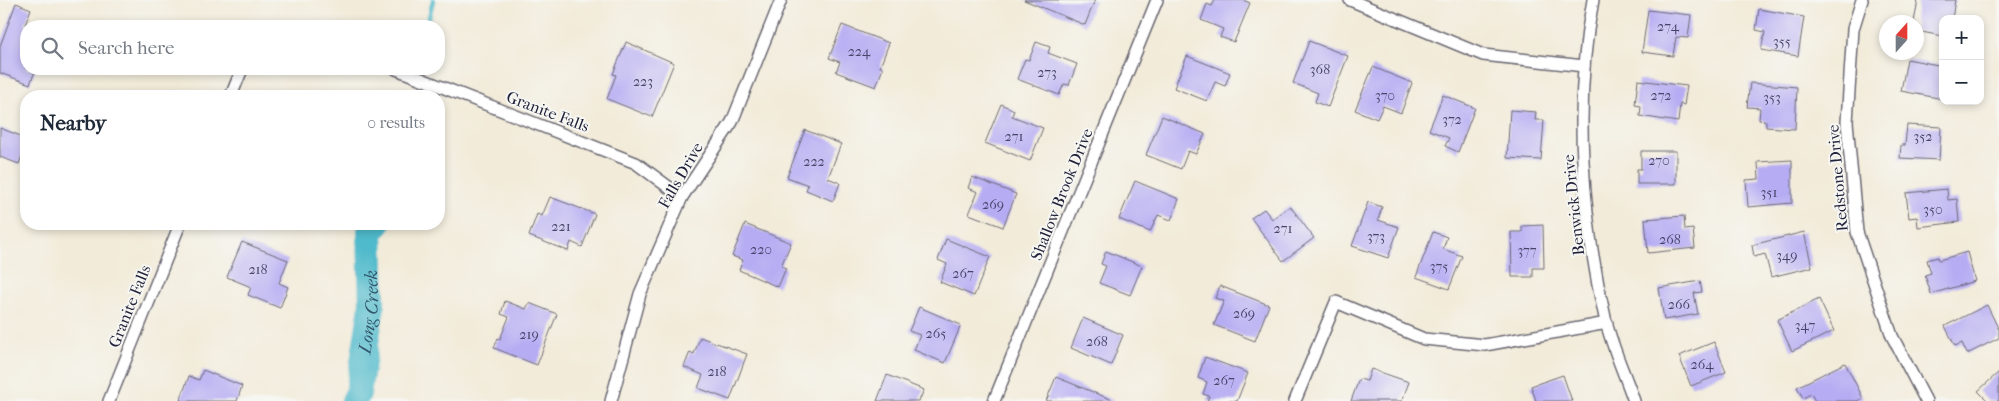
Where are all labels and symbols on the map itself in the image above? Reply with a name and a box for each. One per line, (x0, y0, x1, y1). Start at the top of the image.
north arrow (1879, 15, 1924, 60)
house number: 274 (1657, 18, 1680, 35)
house number: 355 (1773, 33, 1791, 50)
house number: 224 (848, 43, 871, 60)
house number: 368 (1310, 61, 1330, 78)
house number: 273 (1037, 64, 1057, 81)
house number: 223 (633, 73, 653, 90)
street label: Granite Falls (504, 87, 592, 136)
house number: 370 (1375, 87, 1395, 104)
house number: 272 (1650, 87, 1672, 104)
house number: 353 (1763, 89, 1781, 106)
house number: 372 (1442, 111, 1462, 128)
street label: Redstone Drive (1823, 124, 1852, 232)
street label: Shallow Brook Drive (1026, 125, 1097, 263)
house number: 271 (1005, 128, 1023, 145)
house number: 352 (1914, 128, 1933, 145)
street label: Falls Drive (654, 139, 707, 212)
house number: 270 (1648, 152, 1670, 169)
house number: 222 (803, 153, 825, 170)
street label: Benwick Drive (1559, 153, 1588, 256)
house number: 351 (1761, 184, 1777, 201)
house number: 269 (982, 196, 1004, 213)
house number: 350 (1923, 201, 1943, 218)
house number: 221 (551, 218, 571, 235)
house number: 271 (1274, 220, 1292, 237)
house number: 373 (1367, 228, 1385, 245)
house number: 268 (1659, 231, 1681, 248)
house number: 220 (750, 241, 772, 258)
house number: 377 (1517, 242, 1537, 259)
house number: 349 (1776, 247, 1798, 264)
house number: 375 (1430, 258, 1448, 275)
house number: 218 (248, 261, 268, 278)
street label: Granite Falls (104, 262, 155, 350)
house number: 267 (952, 265, 974, 282)
water label: Long Creek (354, 270, 384, 357)
house number: 266 (1668, 296, 1691, 313)
house number: 269 (1233, 305, 1255, 322)
house number: 347 (1795, 317, 1815, 334)
house number: 265 (926, 325, 946, 342)
house number: 219 (519, 326, 539, 343)
house number: 268 (1086, 333, 1108, 350)
house number: 264 (1691, 356, 1714, 373)
house number: 218 (707, 363, 727, 380)
house number: 267 (1213, 372, 1235, 389)

